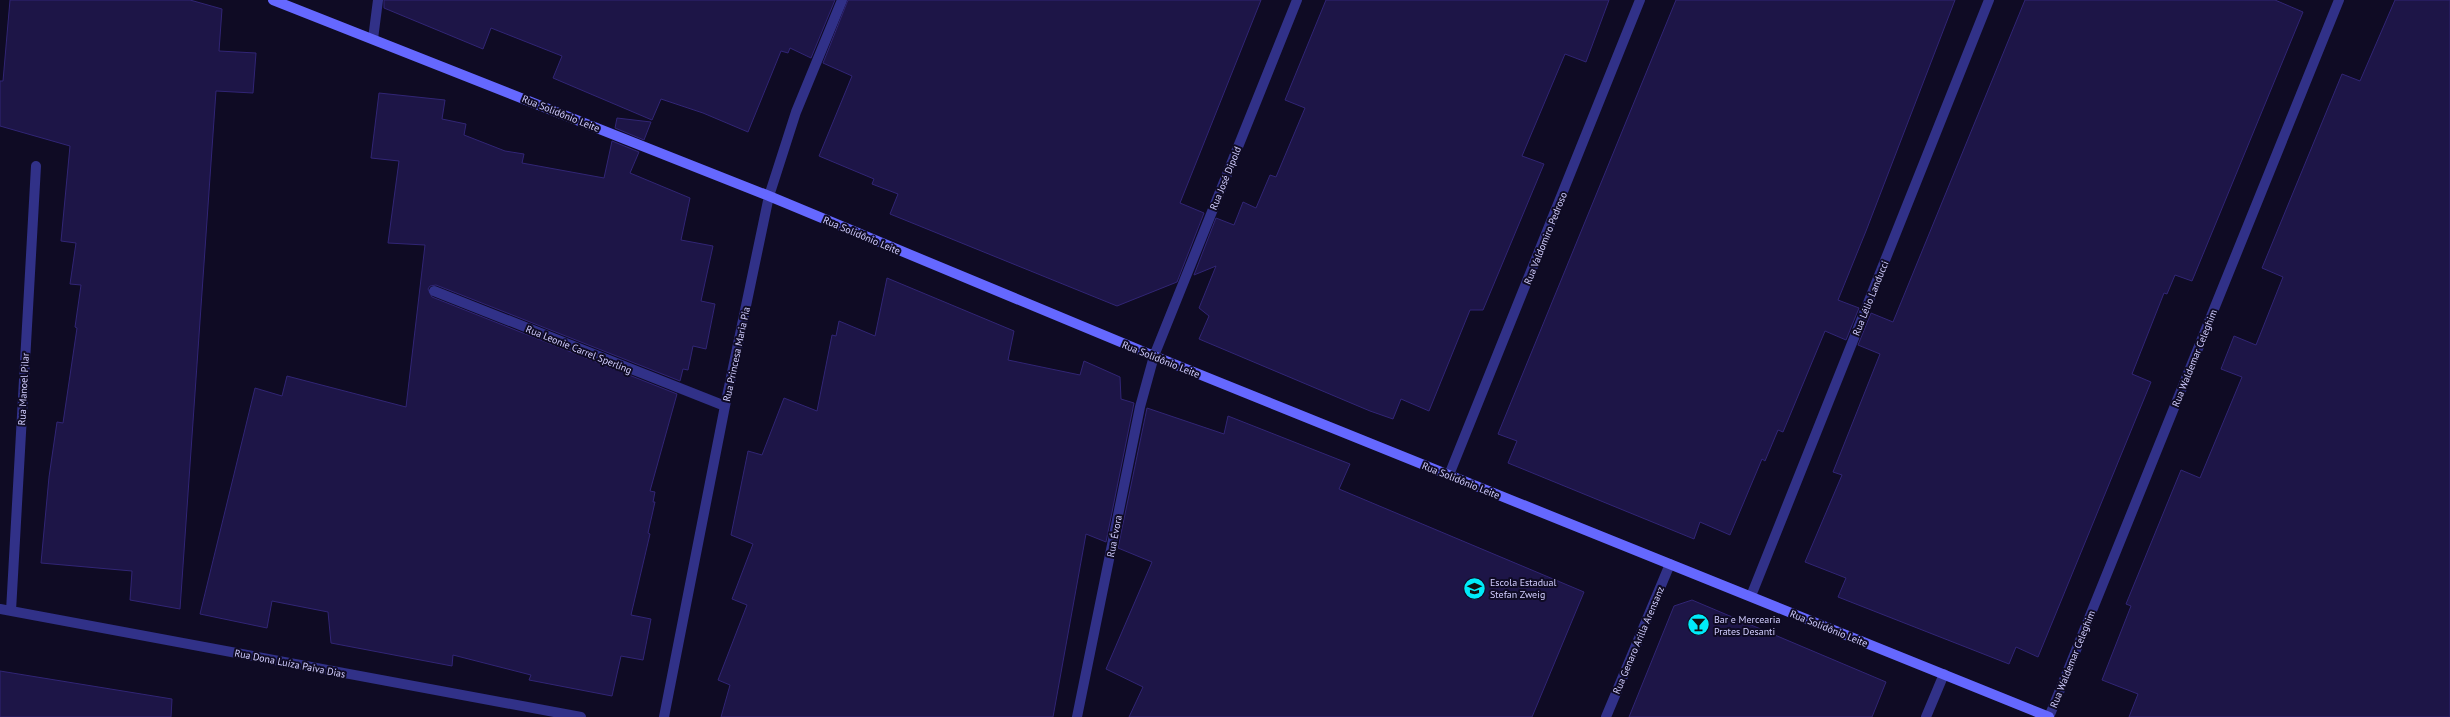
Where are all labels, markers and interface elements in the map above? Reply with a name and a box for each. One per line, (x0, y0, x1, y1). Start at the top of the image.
street label: Rua Solidônio Leite (520, 92, 602, 135)
street label: Rua José Dipold (1207, 145, 1244, 212)
street label: Rua Valdomiro Pedroso (1521, 190, 1570, 286)
street label: Rua Solidônio Leite (821, 213, 902, 258)
street label: Rua Lélio Landucci (1849, 259, 1891, 338)
street label: Rua Princesa Maria Pia (720, 305, 753, 403)
street label: Rua Waldemar Celeghim (2169, 308, 2220, 409)
street label: Rua Leonie Carrel Sperling (524, 322, 634, 377)
street label: Rua Solidônio Leite (1120, 338, 1202, 381)
street label: Rua Manoel Pilar (15, 352, 32, 426)
street label: Rua Solidônio Leite (1420, 459, 1502, 502)
street label: Rua Évora (1104, 514, 1125, 558)
school or university icon: Escola Estadual Stefan Zweig (1462, 575, 1488, 601)
place label: Escola Estadual Stefan Zweig (1490, 576, 1556, 601)
street label: Rua Genaro Arilla Arensanz (1610, 584, 1667, 696)
street label: Rua Solidônio Leite (1788, 607, 1870, 650)
street label: Rua Waldemar Celeghim (2047, 609, 2098, 710)
bar icon: Bar e Mercearia Prates Desanti (1685, 612, 1711, 638)
place label: Bar e Mercearia Prates Desanti (1714, 613, 1780, 638)
street label: Rua Dona Luíza Paiva Dias (233, 646, 346, 681)

